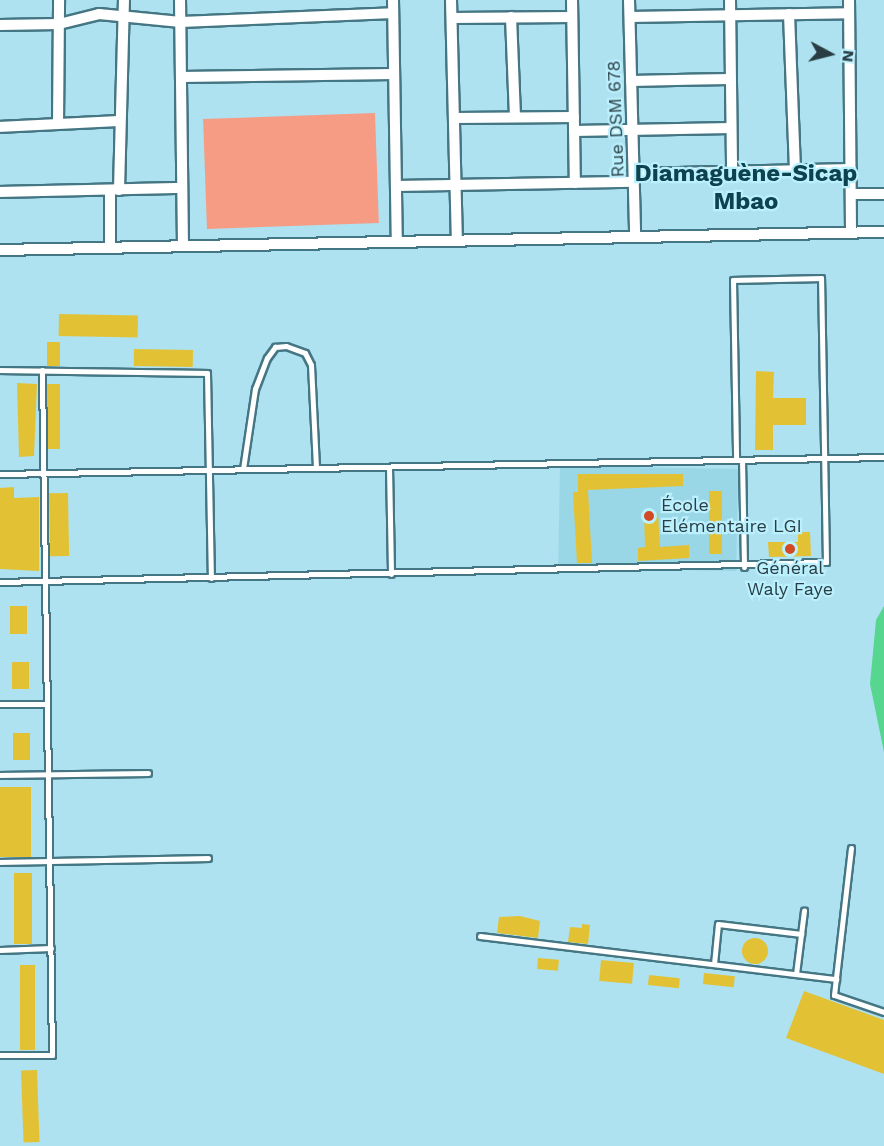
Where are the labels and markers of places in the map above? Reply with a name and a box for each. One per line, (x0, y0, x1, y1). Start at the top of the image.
place label: École Elémentaire LGI (661, 495, 802, 538)
marker: École Elémentaire LGI (642, 509, 656, 523)
marker: Général Waly Faye (783, 542, 797, 556)
place label: Général Waly Faye (747, 558, 833, 600)

